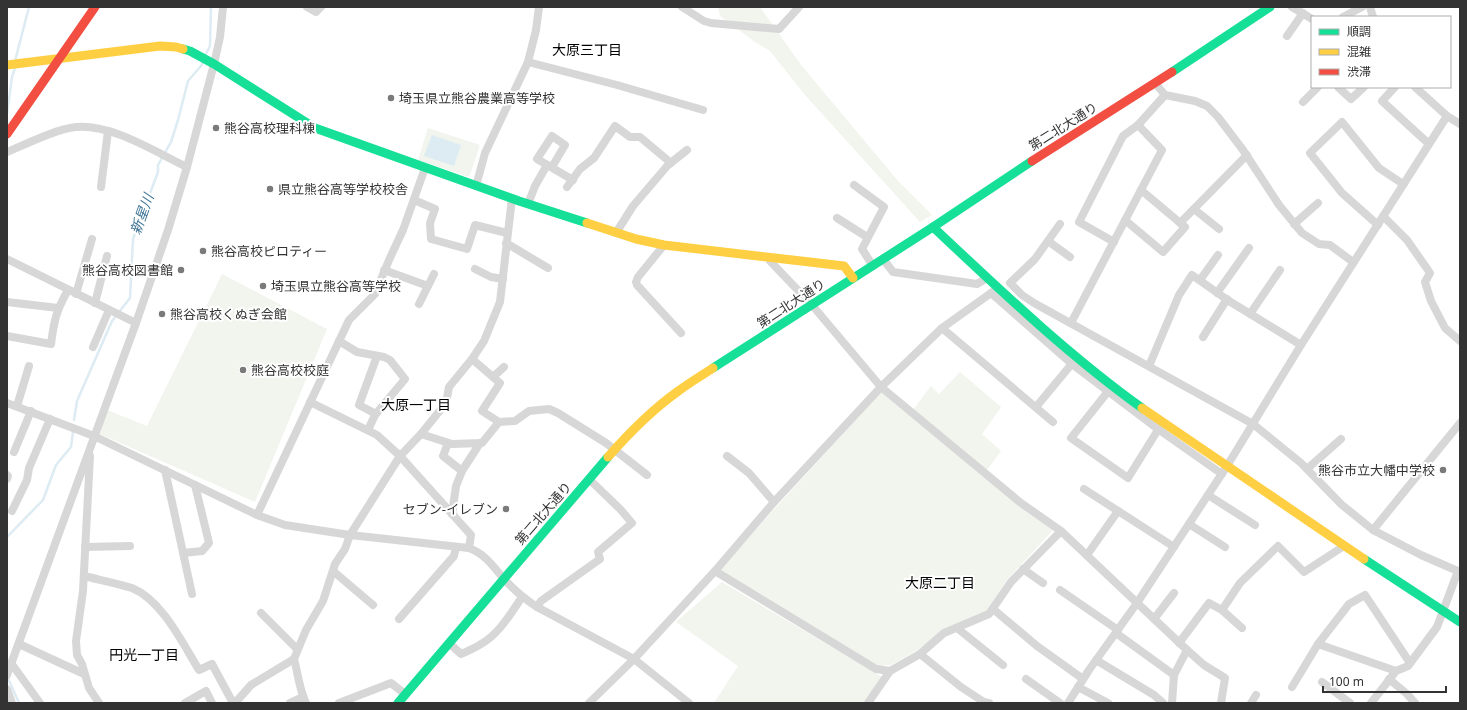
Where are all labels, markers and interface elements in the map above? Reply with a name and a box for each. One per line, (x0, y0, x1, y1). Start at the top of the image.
legend (1311, 16, 1451, 88)
text: 順調 (1347, 23, 1371, 40)
district label: 大原三丁目 (552, 40, 622, 59)
text: 混雑 (1347, 43, 1371, 60)
text: 渋滞 (1347, 63, 1371, 80)
place label: 埼玉県立熊谷農業高等学校 (399, 89, 555, 107)
marker: 埼玉県立熊谷農業高等学校 (386, 93, 396, 103)
street label: 第二北大通り (1025, 98, 1101, 154)
place label: 熊谷高校理科棟 (224, 119, 315, 137)
marker: 熊谷高校理科棟 (211, 123, 221, 133)
place label: 県立熊谷高等学校校舎 (278, 180, 408, 198)
marker: 県立熊谷高等学校校舎 (265, 184, 275, 194)
water label: 新星川 (125, 189, 158, 237)
place label: 熊谷高校ピロティー (211, 242, 327, 260)
marker: 熊谷高校ピロティー (198, 246, 208, 256)
place label: 熊谷高校図書館 (82, 261, 173, 279)
marker: 熊谷高校図書館 (176, 265, 186, 275)
street label: 第二北大通り (753, 274, 829, 332)
place label: 埼玉県立熊谷高等学校 (271, 277, 401, 295)
marker: 埼玉県立熊谷高等学校 (258, 281, 268, 291)
place label: 熊谷高校くぬぎ会館 (170, 305, 287, 323)
marker: 熊谷高校くぬぎ会館 (157, 309, 167, 319)
place label: 熊谷高校校庭 (251, 361, 329, 379)
marker: 熊谷高校校庭 (238, 365, 248, 375)
district label: 大原一丁目 (381, 395, 451, 414)
place label: 熊谷市立大幡中学校 (1318, 461, 1435, 479)
marker: 熊谷市立大幡中学校 (1438, 465, 1448, 475)
street label: 第二北大通り (511, 478, 575, 548)
place label: セブン-イレブン (403, 500, 498, 518)
marker: セブン-イレブン (501, 504, 511, 514)
district label: 大原二丁目 (905, 573, 975, 592)
district label: 円光一丁目 (109, 645, 179, 664)
scale bar (1323, 668, 1446, 694)
text: 100 m (1329, 673, 1364, 690)

